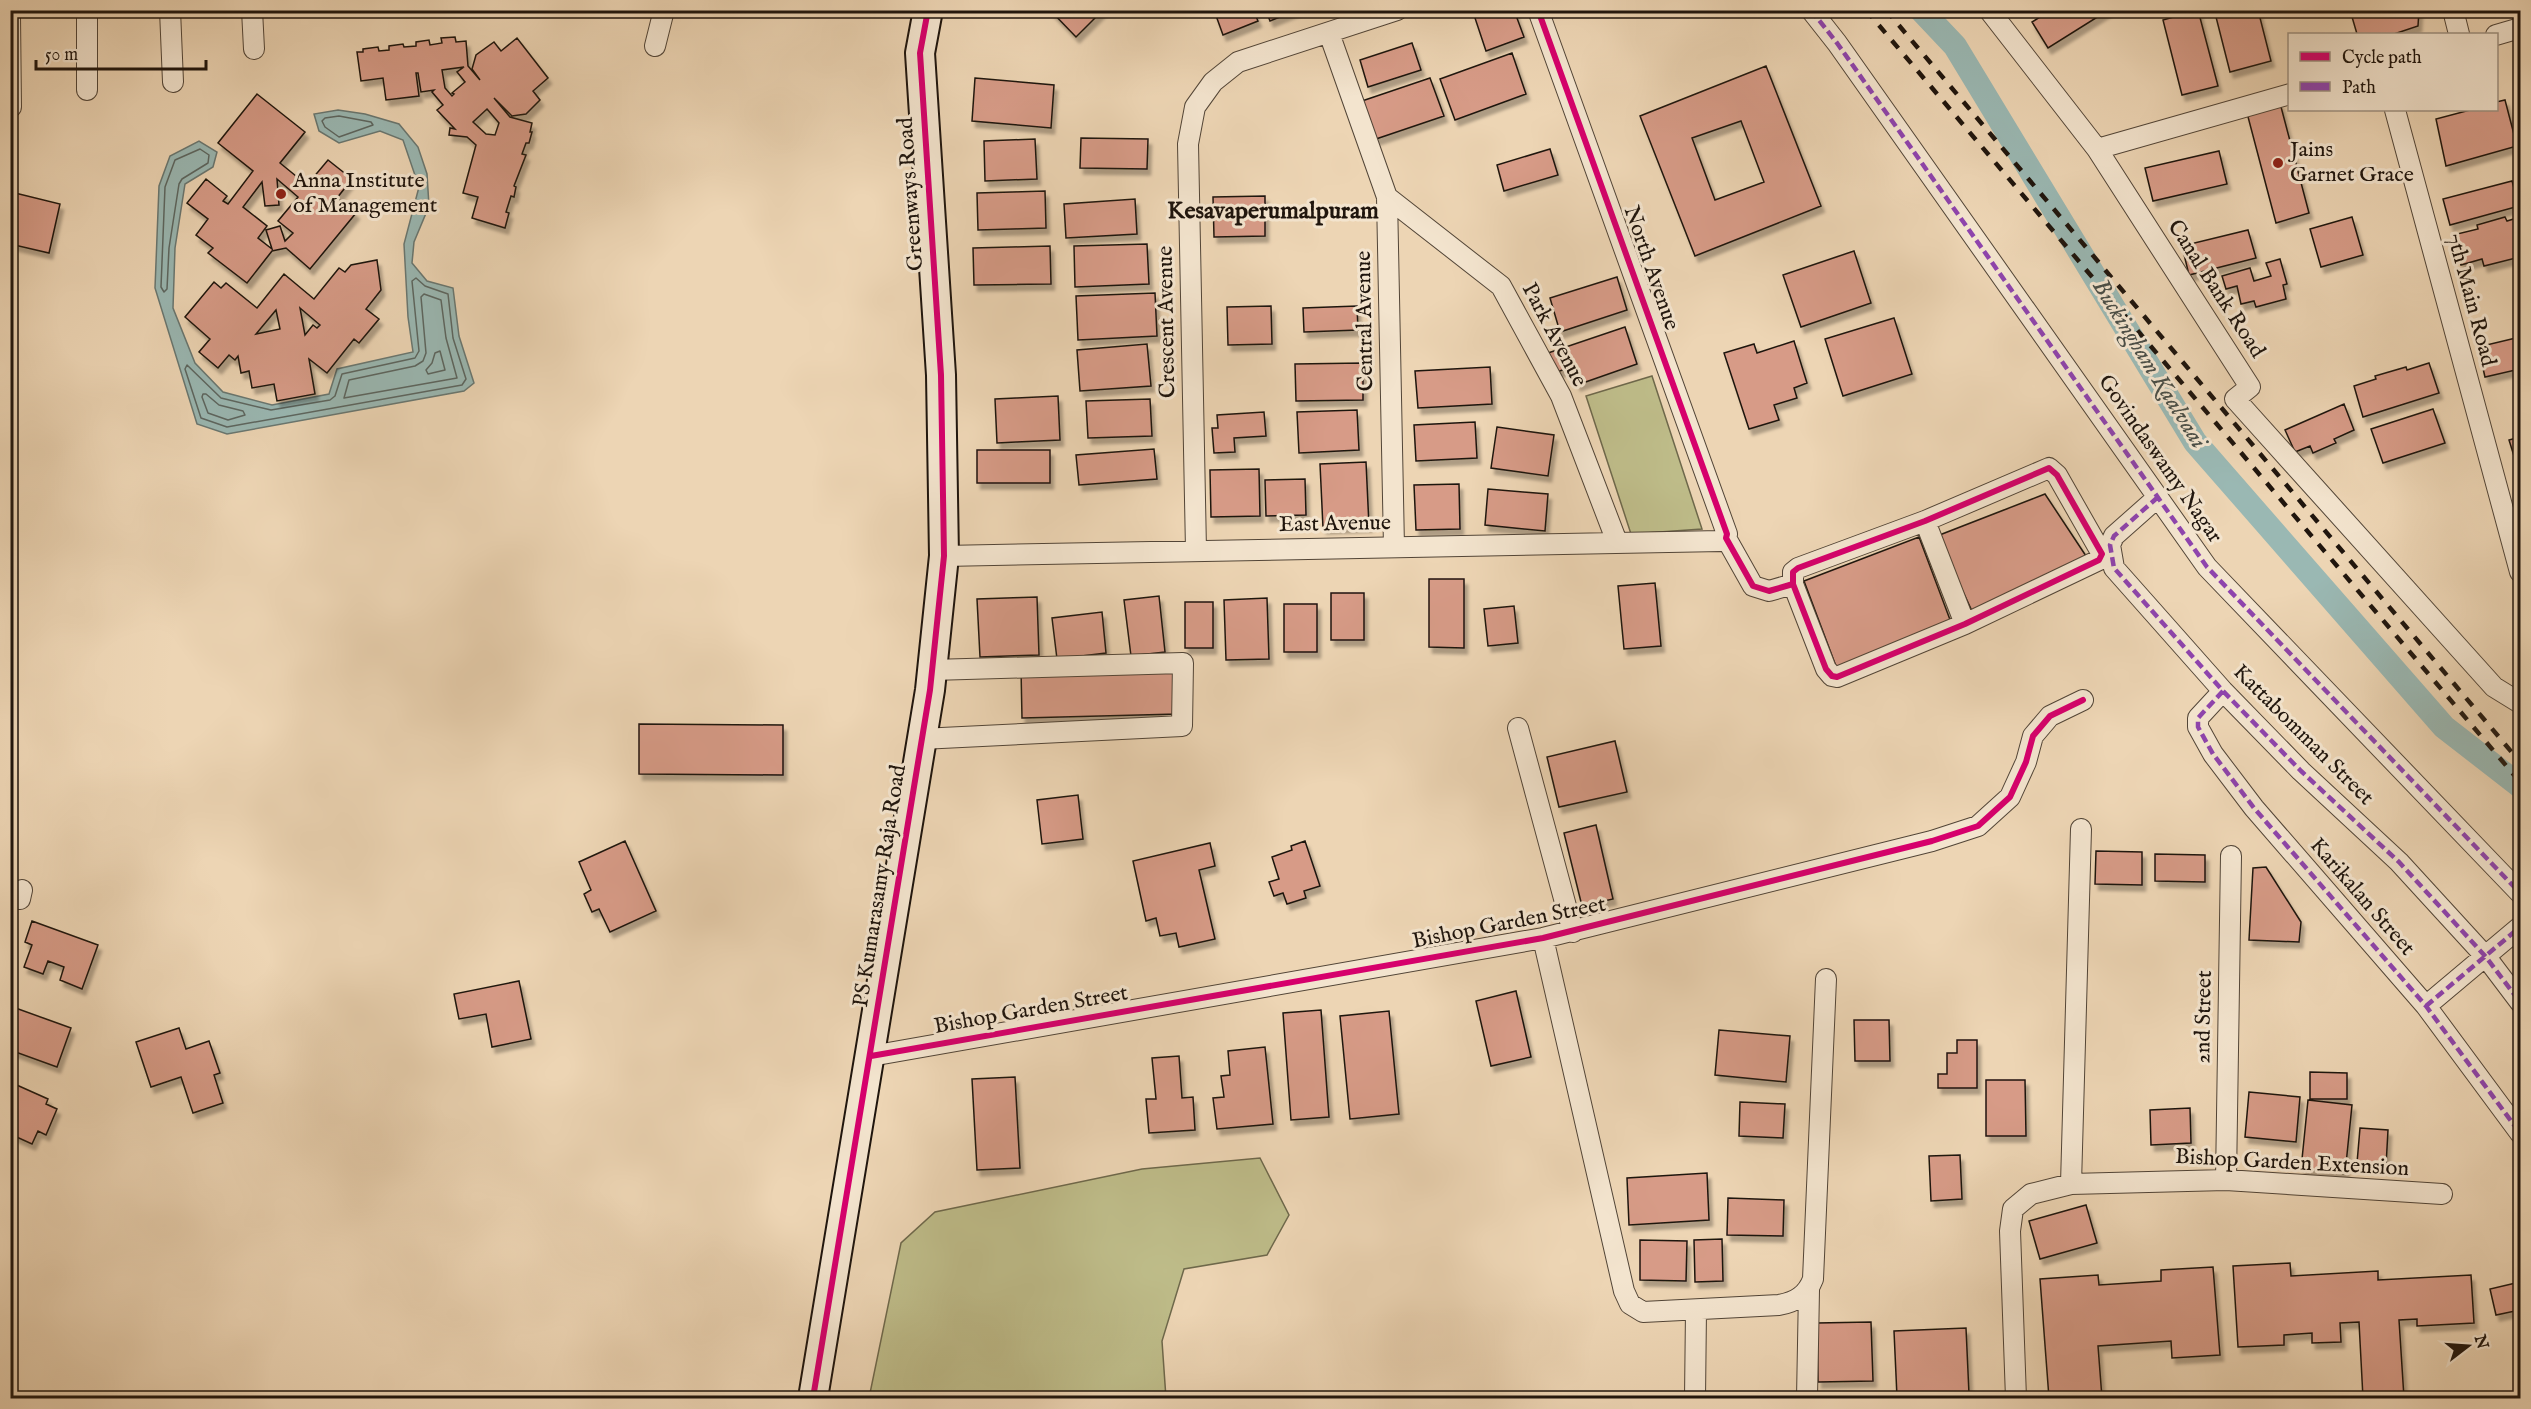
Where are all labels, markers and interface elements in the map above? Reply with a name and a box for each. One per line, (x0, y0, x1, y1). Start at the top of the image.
scale bar (36, 33, 206, 71)
legend (2288, 33, 2498, 111)
text: 50 m (45, 44, 78, 67)
text: Cycle path (2342, 47, 2422, 70)
text: Path (2342, 77, 2376, 100)
street label: Greenways Road (892, 116, 930, 272)
place label: Jains Garnet Grace (2287, 136, 2414, 189)
marker: Jains Garnet Grace (2271, 156, 2285, 170)
place label: Anna Institute of Management (292, 167, 438, 220)
marker: Anna Institute of Management (274, 187, 288, 201)
district label: Kesavaperumalpuram (1167, 196, 1379, 227)
street label: North Avenue (1617, 202, 1685, 334)
street label: Canal Bank Road (2161, 215, 2271, 364)
street label: 7th Main Road (2440, 230, 2502, 370)
street label: Crescent Avenue (1152, 246, 1182, 398)
street label: Central Avenue (1350, 250, 1380, 392)
water label: Buckingham Kaalvaai (2084, 273, 2215, 456)
street label: Park Avenue (1515, 278, 1593, 392)
street label: Govindaswamy Nagar (2091, 369, 2229, 549)
street label: East Avenue (1279, 509, 1391, 539)
street label: Kattabomman Street (2227, 659, 2380, 812)
street label: PS Kumarasamy Raja Road (847, 762, 913, 1009)
street label: Karikalan Street (2303, 832, 2421, 962)
street label: Bishop Garden Street (1410, 890, 1609, 955)
street label: 2nd Street (2189, 970, 2219, 1064)
street label: Bishop Garden Street (932, 979, 1131, 1041)
street label: Bishop Garden Extension (2174, 1143, 2410, 1183)
north arrow (2438, 1316, 2498, 1376)
text: N (2469, 1332, 2492, 1352)

